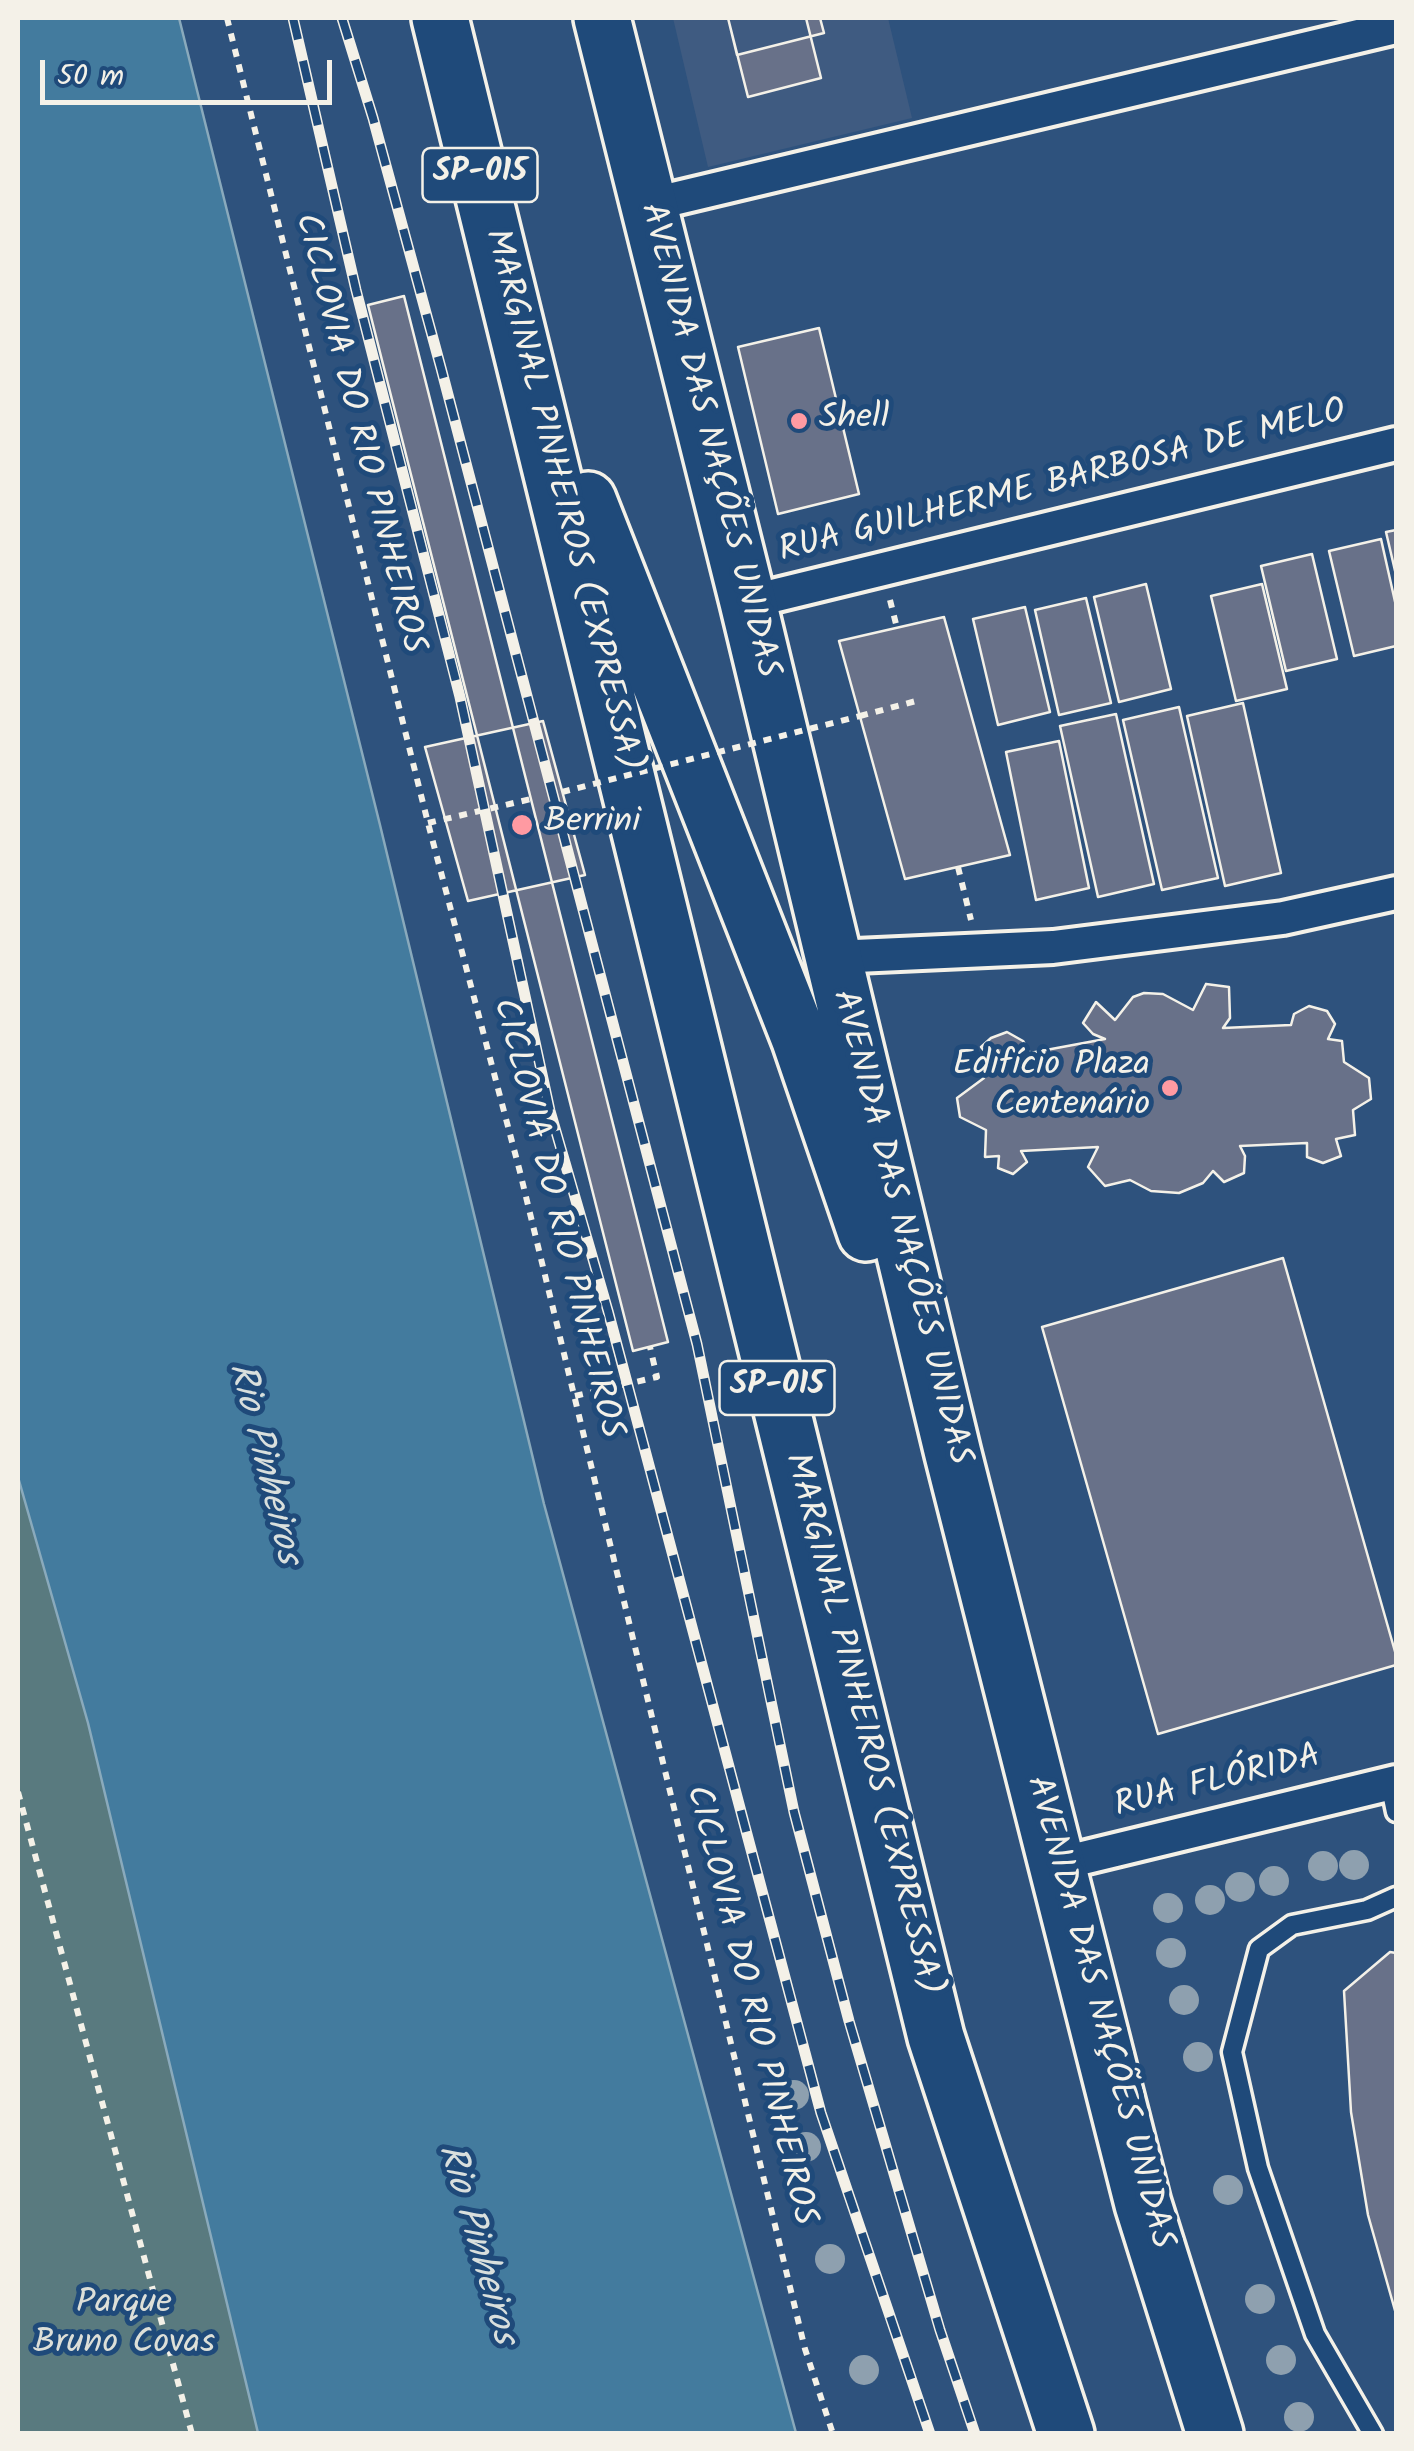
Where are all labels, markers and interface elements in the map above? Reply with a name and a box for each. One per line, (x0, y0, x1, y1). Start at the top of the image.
scale bar (45, 40, 338, 102)
text: 50 m (57, 53, 124, 101)
road number: SP-015 (422, 148, 538, 202)
street label: AVENIDA DAS NAÇÕES UNIDAS (628, 199, 786, 683)
street label: CICLOVIA DO RIO PINHEIROS (282, 210, 432, 658)
street label: MARGINAL PINHEIROS (EXPRESSA) (472, 225, 648, 777)
street label: RUA GUILHERME BARBOSA DE MELO (775, 393, 1351, 575)
place label: Shell (819, 400, 889, 442)
marker: Shell (788, 410, 810, 432)
place label: Berrini (544, 804, 641, 846)
marker: Berrini (509, 812, 535, 838)
street label: AVENIDA DAS NAÇÕES UNIDAS (820, 986, 978, 1470)
street label: CICLOVIA DO RIO PINHEIROS (480, 995, 630, 1443)
place label: Edifício Plaza Centenário (953, 1047, 1150, 1129)
marker: Edifício Plaza Centenário (1159, 1077, 1181, 1099)
water label: Rio Pinheiros (214, 1358, 308, 1570)
road number: SP-015 (720, 1361, 834, 1415)
street label: MARGINAL PINHEIROS (EXPRESSA) (772, 1449, 948, 2001)
street label: RUA FLÓRIDA (1111, 1738, 1325, 1830)
street label: AVENIDA DAS NAÇÕES UNIDAS (1014, 1772, 1180, 2254)
street label: CICLOVIA DO RIO PINHEIROS (673, 1782, 823, 2230)
water label: Rio Pinheiros (424, 2140, 524, 2350)
park label: Parque Bruno Covas (33, 2285, 215, 2367)

